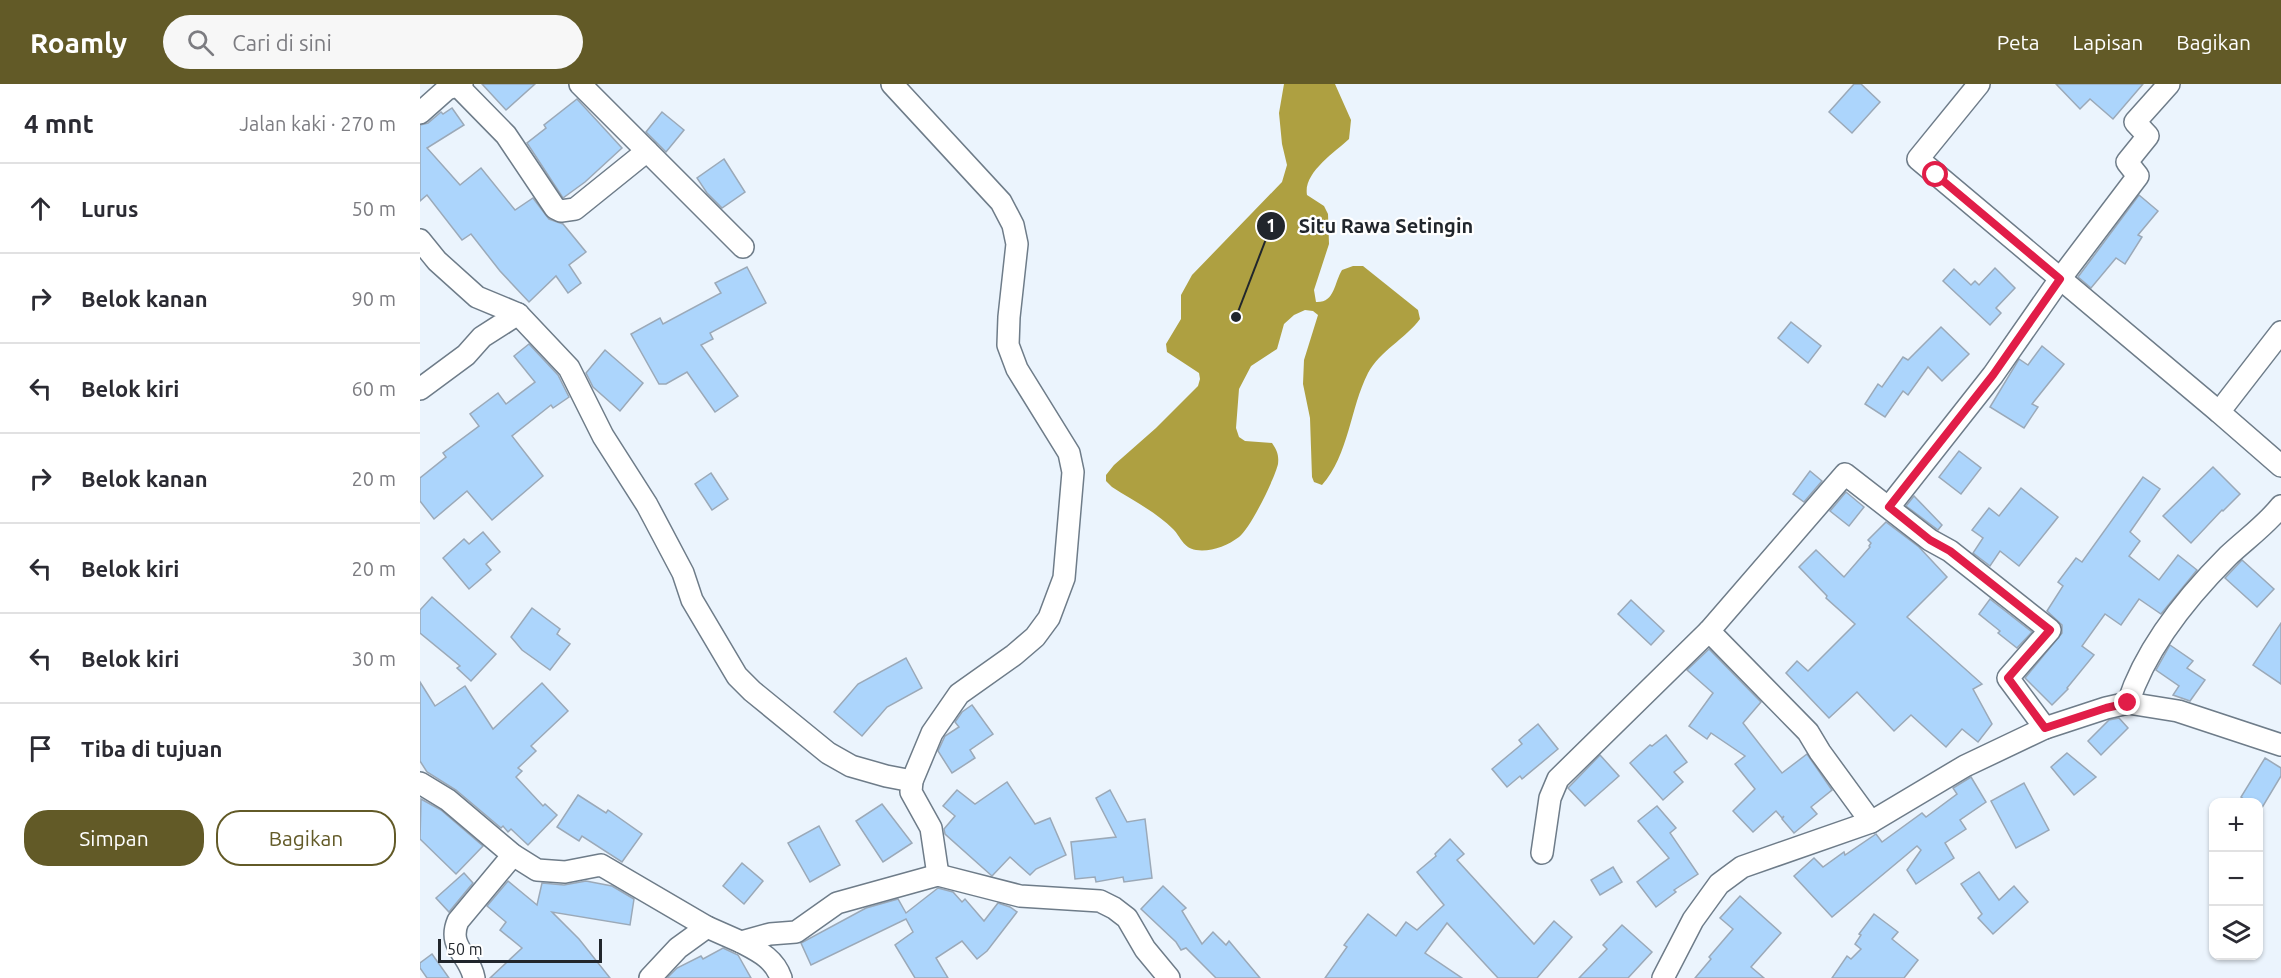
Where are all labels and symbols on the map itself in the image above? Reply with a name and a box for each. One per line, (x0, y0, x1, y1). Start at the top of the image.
route start (1922, 161, 1948, 187)
callout: Situ Rawa Setingin (1256, 207, 1485, 245)
text: Situ Rawa Setingin (1299, 214, 1473, 237)
text: 1 (1266, 215, 1276, 235)
route end (2114, 689, 2140, 715)
scale bar (438, 936, 602, 964)

